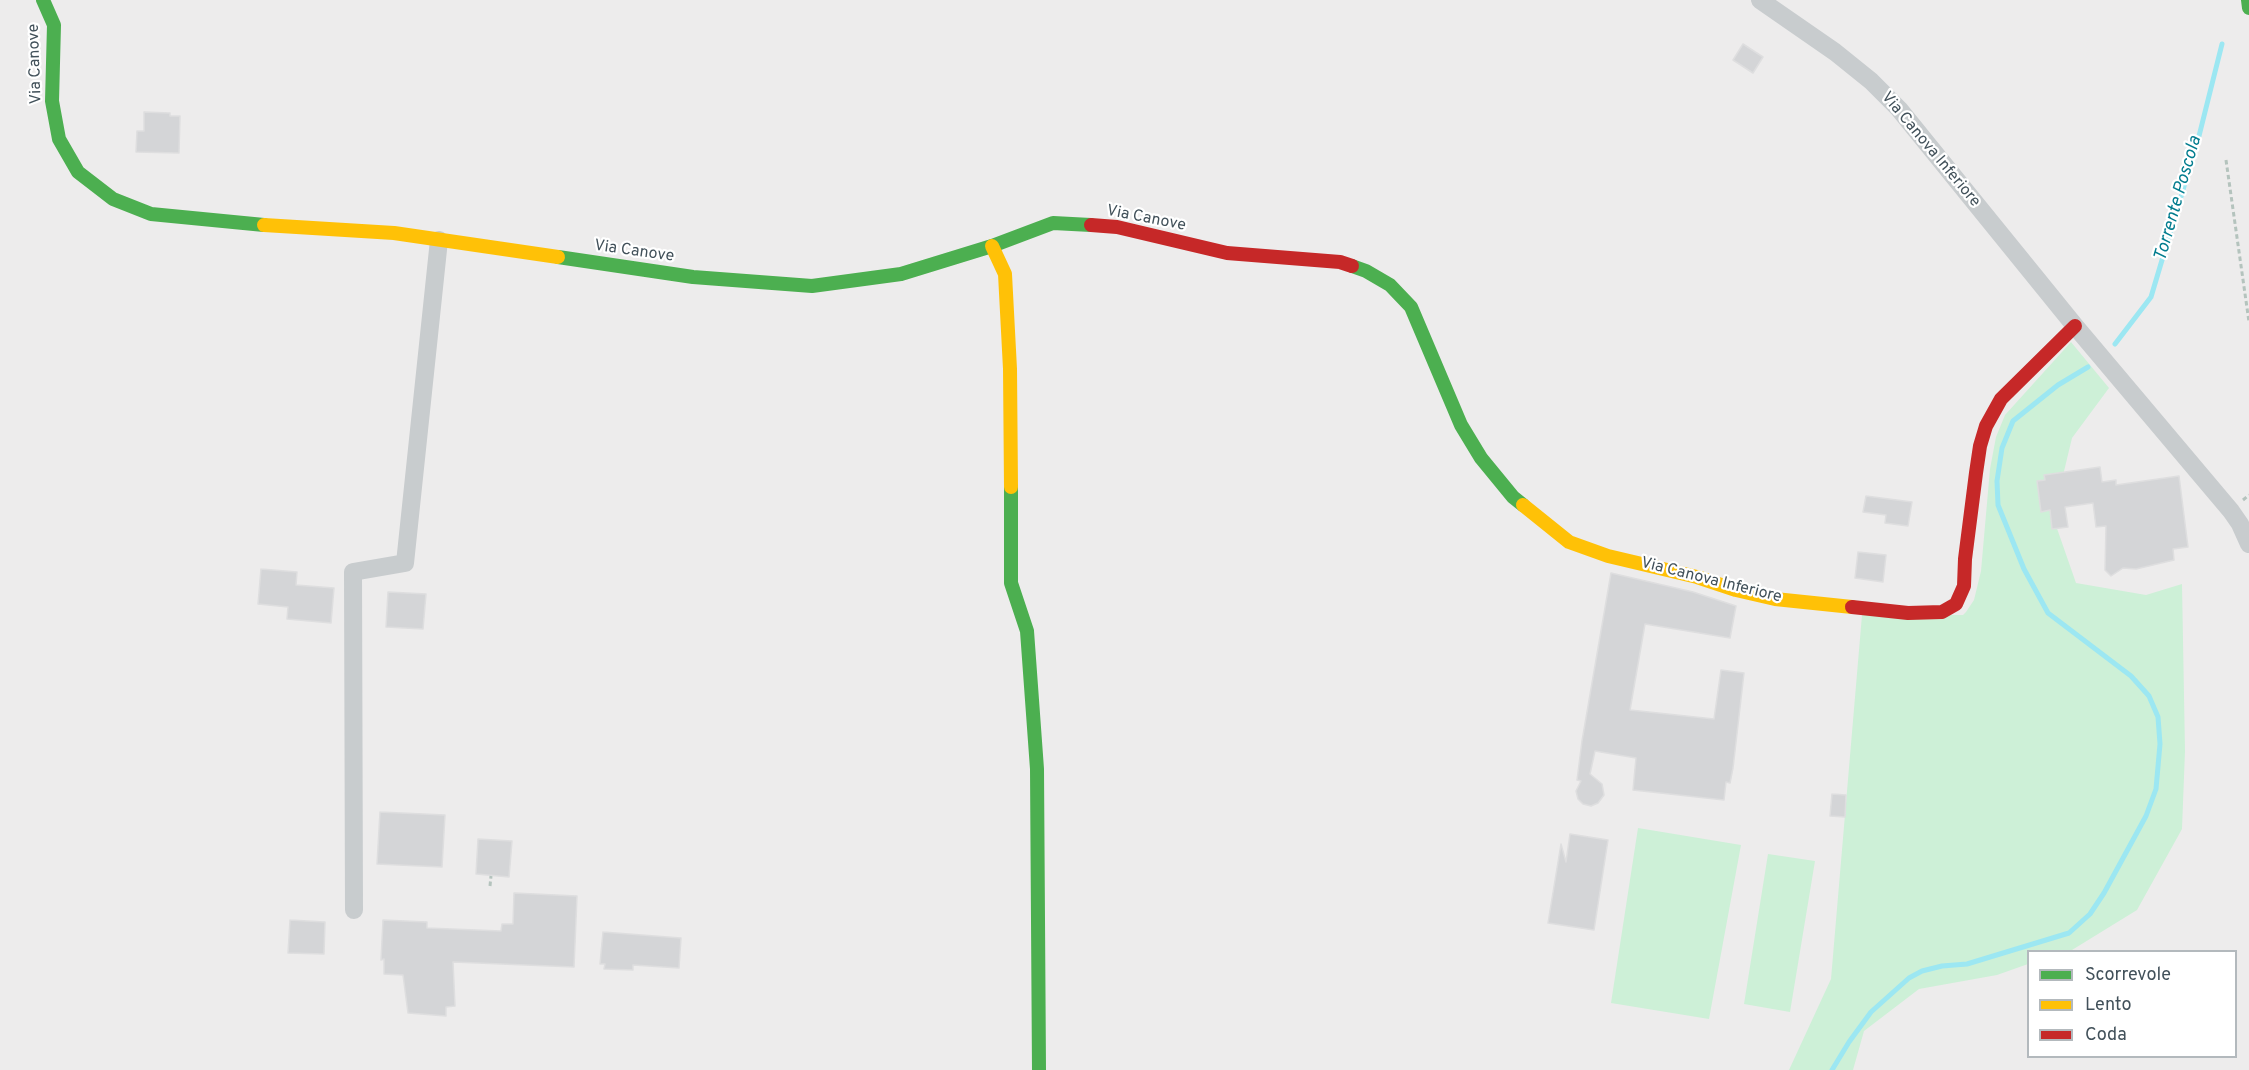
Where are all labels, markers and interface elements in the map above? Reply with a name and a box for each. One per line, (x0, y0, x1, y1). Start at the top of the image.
street label: Via Canove (25, 23, 47, 105)
street label: Via Canova Inferiore (1876, 88, 1984, 212)
water label: Torrente Poscola (2151, 134, 2207, 264)
street label: Via Canove (1105, 202, 1187, 236)
street label: Via Canove (593, 237, 675, 267)
street label: Via Canova Inferiore (1639, 554, 1783, 608)
legend (2027, 950, 2237, 1058)
text: Scorrevole (2085, 964, 2171, 987)
text: Lento (2085, 994, 2131, 1017)
text: Coda (2085, 1024, 2127, 1047)

